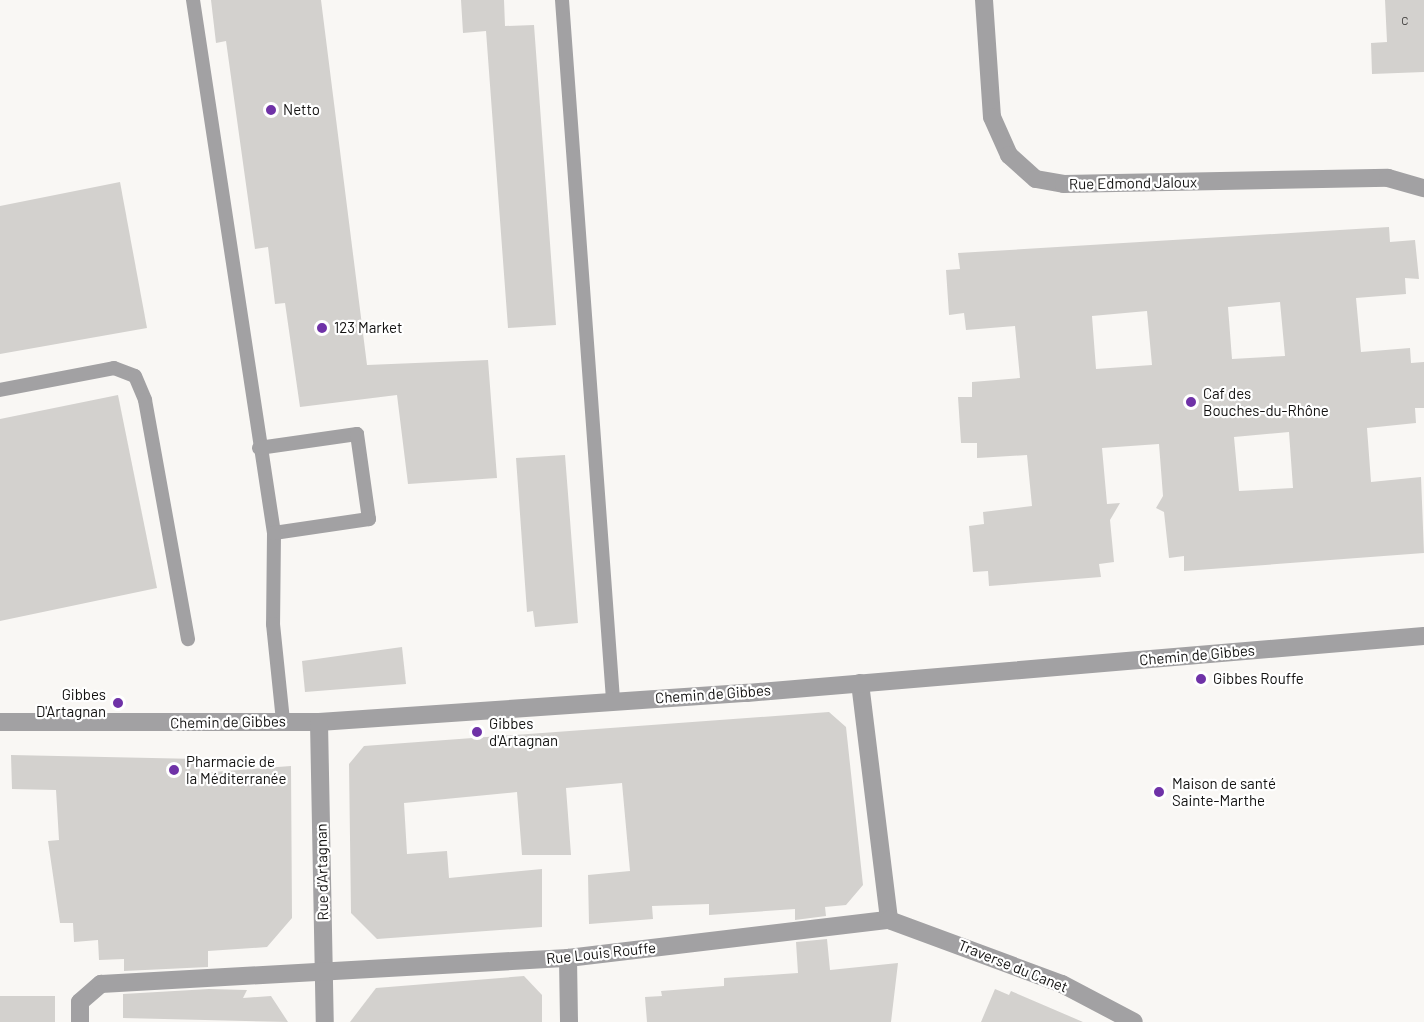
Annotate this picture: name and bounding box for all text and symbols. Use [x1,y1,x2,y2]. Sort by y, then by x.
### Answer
house number: C [1401,14,1409,28]
place label: Netto [283,101,320,119]
marker: Netto [264,103,278,117]
street label: Rue Edmond Jaloux [1069,173,1197,193]
place label: 123 Market [334,319,402,337]
marker: 123 Market [315,321,329,335]
place label: Caf des Bouches-du-Rhône [1203,384,1329,419]
marker: Caf des Bouches-du-Rhône [1184,395,1198,409]
street label: Chemin de Gibbes [1138,641,1256,669]
place label: Gibbes Rouffe [1213,670,1304,688]
marker: Gibbes Rouffe [1194,672,1208,686]
street label: Chemin de Gibbes [655,681,771,707]
place label: Gibbes D'Artagnan [36,685,106,720]
marker: Gibbes D'Artagnan [111,696,125,710]
street label: Chemin de Gibbes [170,712,286,732]
place label: Gibbes d'Artagnan [489,714,558,749]
marker: Gibbes d'Artagnan [470,725,484,739]
place label: Pharmacie de la Méditerranée [186,752,287,787]
marker: Pharmacie de la Méditerranée [167,763,181,777]
place label: Maison de santé Sainte-Marthe [1172,774,1276,809]
marker: Maison de santé Sainte-Marthe [1150,783,1168,801]
street label: Rue d'Artagnan [312,823,332,921]
street label: Traverse du Canet [956,936,1070,996]
street label: Rue Louis Rouffe [545,938,657,968]

